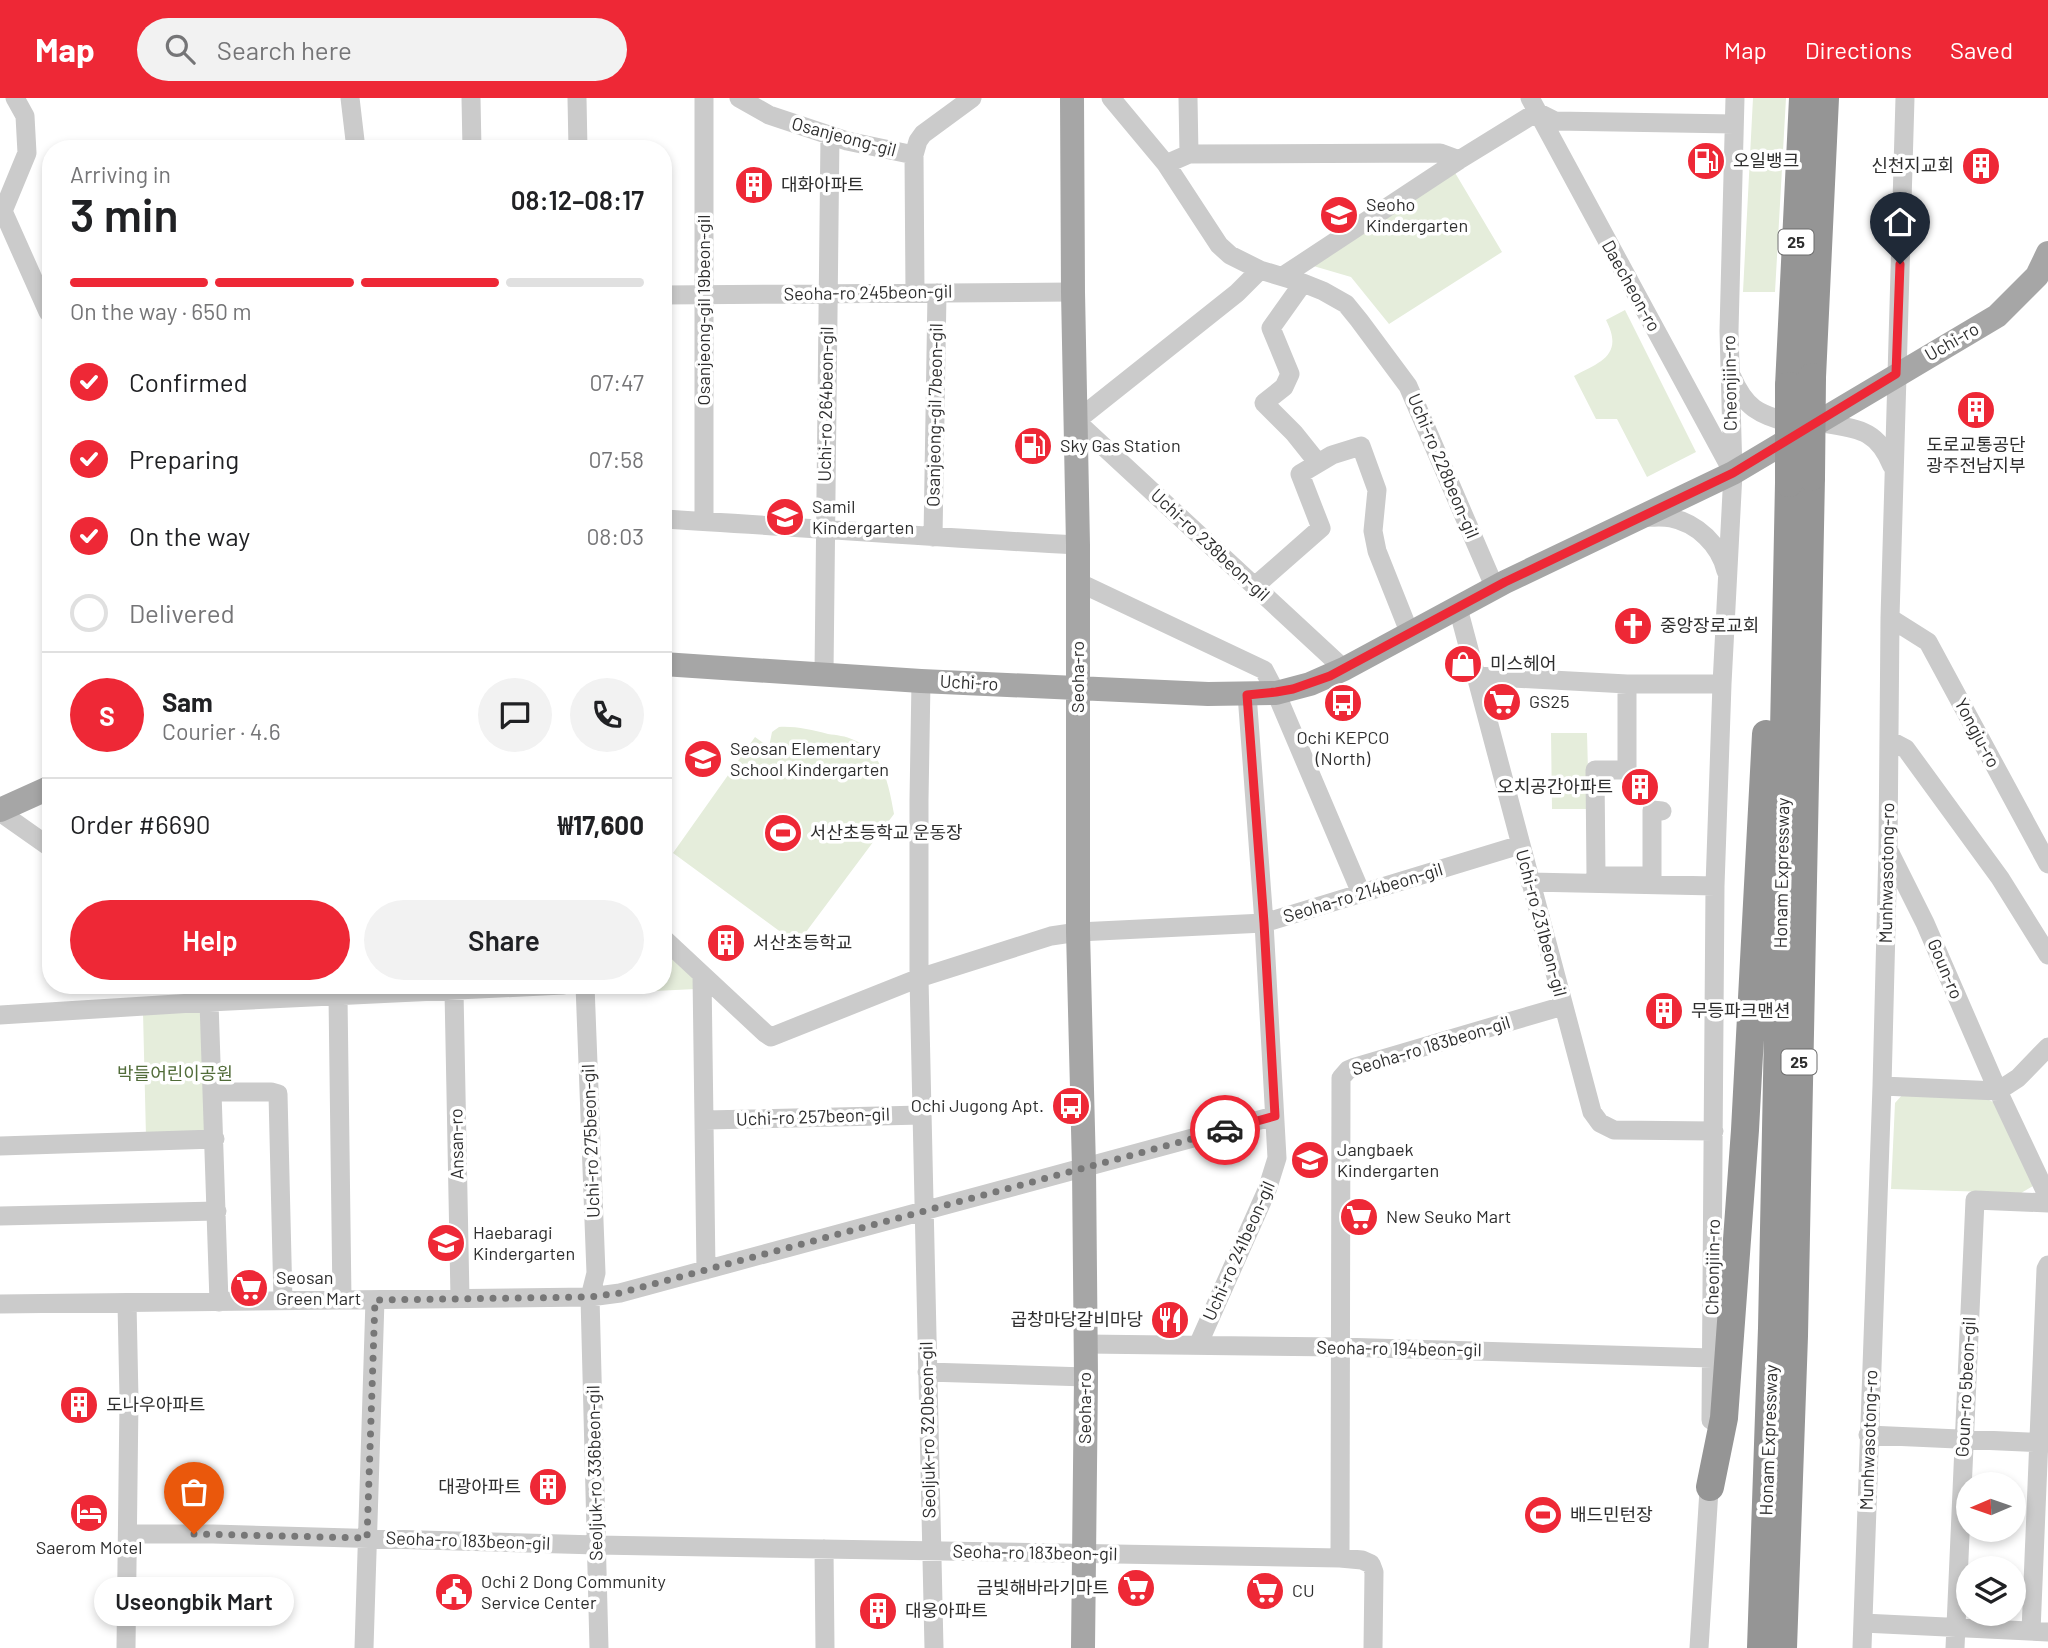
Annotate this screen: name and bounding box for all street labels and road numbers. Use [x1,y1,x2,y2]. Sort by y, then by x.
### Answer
street label: Osanjeong-gil [790,112,899,161]
street label: Osanjeong-gil 19beon-gil [692,215,714,405]
road number: 25 [1778,230,1814,254]
street label: Daecheon-ro [1598,236,1666,335]
street label: Seoha-ro 245beon-gil [783,280,953,304]
street label: Uchi-ro [1921,317,1982,365]
street label: Osanjeong-gil 7beon-gil [921,323,947,507]
street label: Uchi-ro 264beon-gil [813,326,837,482]
street label: Cheonjiin-ro [1717,335,1741,431]
street label: Uchi-ro 228beon-gil [1403,390,1484,541]
street label: Uchi-ro 238beon-gil [1147,484,1275,605]
street label: Seoha-ro [1066,641,1088,713]
street label: Uchi-ro [939,669,999,695]
street label: Yongju-ro [1950,694,2005,771]
street label: Honam Expressway [1769,797,1793,949]
street label: Munhwasotong-ro [1874,802,1898,944]
street label: Uchi-ro 231beon-gil [1512,847,1572,999]
street label: Seoha-ro 214beon-gil [1280,857,1445,927]
street label: Goun-ro [1923,935,1968,1002]
street label: Seoha-ro 183beon-gil [1349,1010,1513,1080]
road number: 25 [1782,1050,1816,1074]
street label: Uchi-ro 275beon-gil [576,1064,604,1218]
street label: Uchi-ro 257beon-gil [736,1102,890,1130]
street label: Ansan-ro [444,1108,468,1180]
street label: Uchi-ro 241beon-gil [1197,1177,1279,1324]
street label: Cheonjiin-ro [1700,1219,1724,1315]
street label: Goun-ro 5beon-gil [1950,1316,1980,1458]
street label: Seoha-ro 194beon-gil [1316,1336,1482,1360]
street label: Seoljuk-ro 320beon-gil [914,1341,940,1519]
street label: Honam Expressway [1754,1364,1782,1516]
street label: Munhwasotong-ro [1855,1369,1881,1511]
street label: Seoha-ro [1073,1372,1095,1444]
street label: Seoljuk-ro 336beon-gil [581,1385,607,1561]
street label: Seoha-ro 183beon-gil [385,1526,551,1554]
street label: Seoha-ro 183beon-gil [952,1540,1118,1564]

